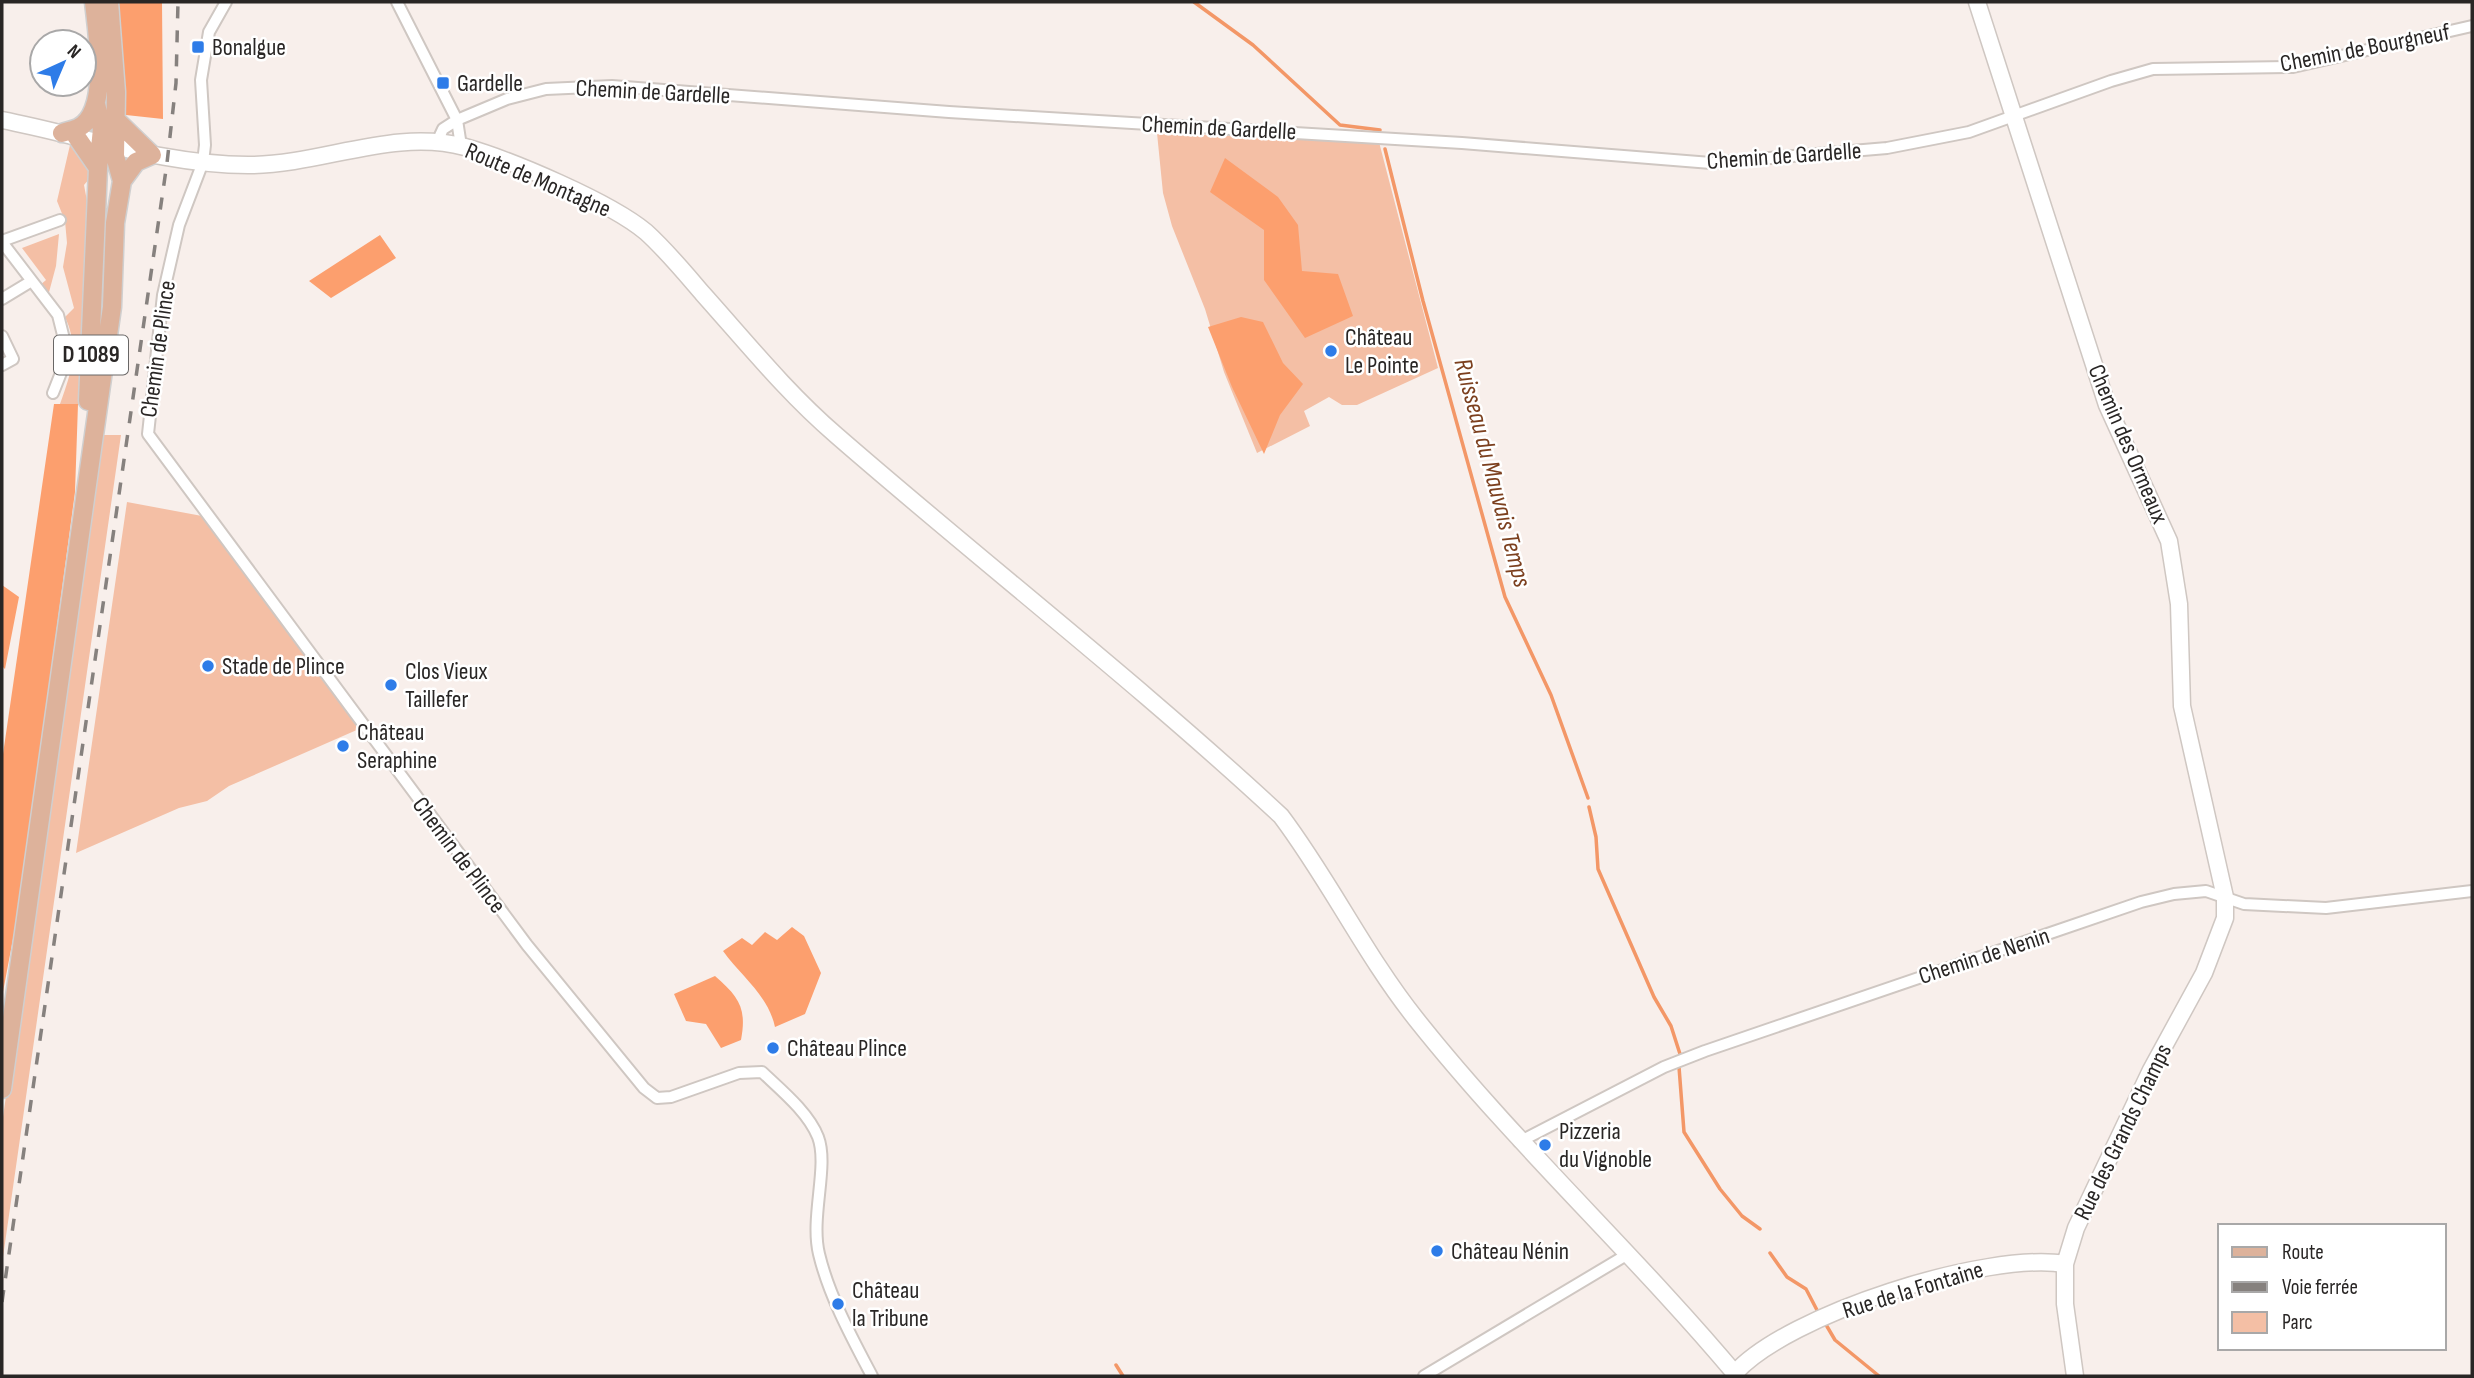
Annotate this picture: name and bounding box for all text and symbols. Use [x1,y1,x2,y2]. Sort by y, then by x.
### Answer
street label: Chemin de Bourgneuf [2278,17,2453,79]
north arrow [28,28,98,98]
place label: Bonalgue [212,33,286,62]
marker: Bonalgue [190,39,206,55]
text: N [62,40,85,64]
place label: Gardelle [457,69,523,98]
street label: Chemin de Gardelle [575,73,731,111]
marker: Gardelle [435,75,451,91]
street label: Chemin de Gardelle [1141,109,1297,147]
street label: Route de Montagne [461,136,615,224]
street label: Chemin de Gardelle [1706,136,1862,176]
street label: Chemin de Plince [134,279,182,419]
place label: Château Le Pointe [1345,323,1419,380]
road number: D 1089 [54,336,128,374]
marker: Château Le Pointe [1323,343,1339,359]
water label: Ruisseau du Mauvais Temps [1447,355,1537,591]
street label: Chemin des Ormeaux [2082,360,2174,528]
place label: Stade de Plince [222,652,345,681]
place label: Clos Vieux Taillefer [405,657,487,714]
marker: Stade de Plince [200,658,216,674]
marker: Clos Vieux Taillefer [383,677,399,693]
place label: Château Seraphine [357,718,437,775]
marker: Château Seraphine [335,738,351,754]
street label: Chemin de Plince [406,791,512,919]
street label: Chemin de Nenin [1915,921,2053,991]
place label: Château Plince [787,1034,907,1063]
street label: Rue des Grands Champs [2068,1039,2178,1225]
marker: Château Plince [765,1040,781,1056]
place label: Pizzeria du Vignoble [1559,1117,1652,1174]
marker: Pizzeria du Vignoble [1537,1137,1553,1153]
legend [2218,1224,2446,1350]
place label: Château Nénin [1451,1237,1569,1266]
text: Route [2282,1240,2324,1265]
marker: Château Nénin [1429,1243,1445,1259]
street label: Rue de la Fontaine [1839,1255,1987,1325]
text: Voie ferrée [2282,1275,2358,1300]
place label: Château la Tribune [852,1276,929,1333]
marker: Château la Tribune [830,1296,846,1312]
text: Parc [2282,1310,2313,1335]

